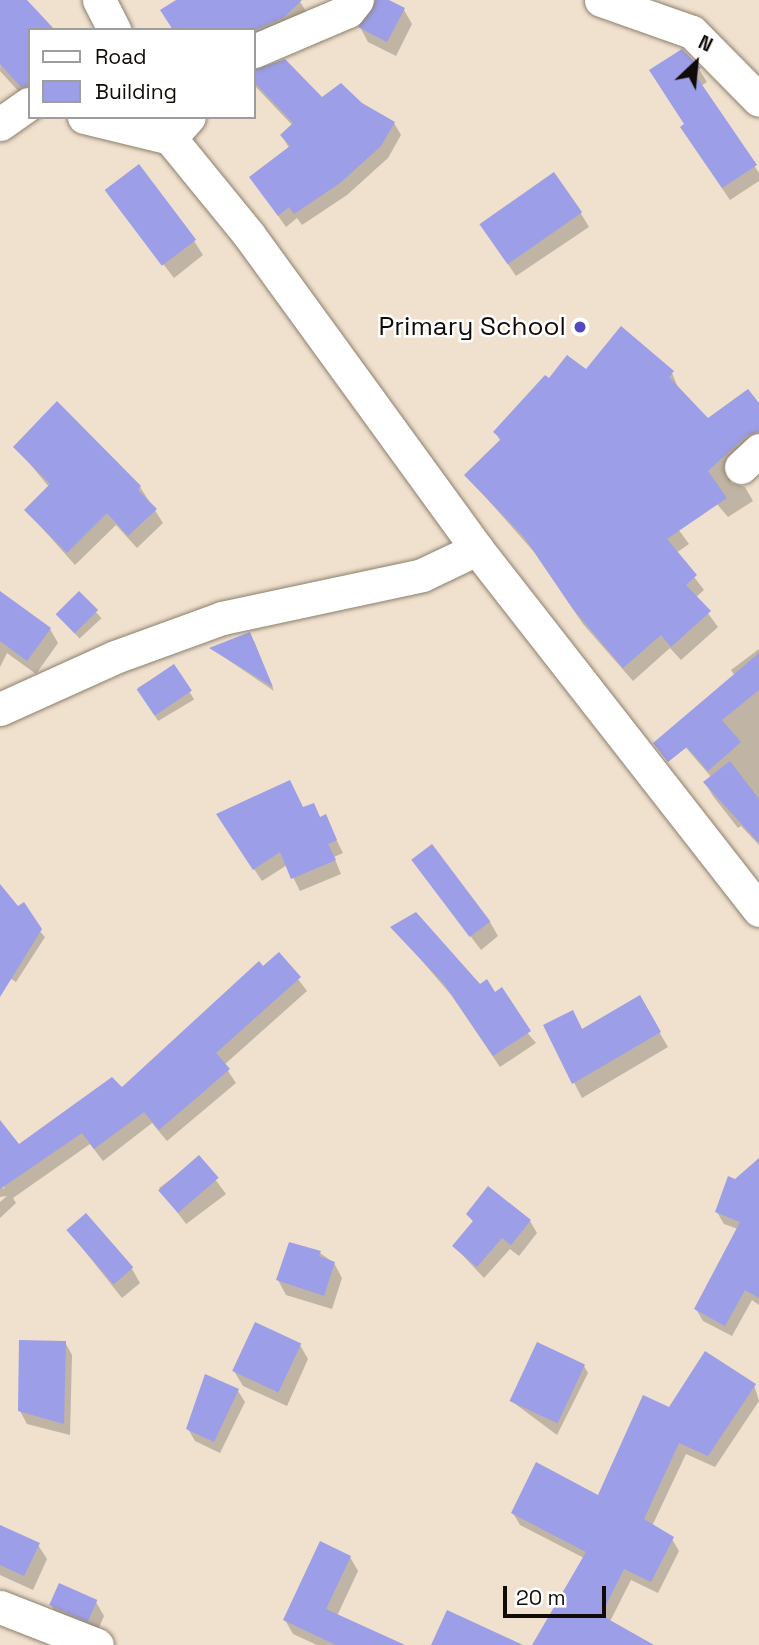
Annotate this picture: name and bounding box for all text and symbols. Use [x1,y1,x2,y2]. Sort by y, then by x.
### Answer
legend [28,28,256,119]
north arrow [661,28,731,98]
text: N [694,30,717,58]
text: Road [95,43,147,70]
text: Building [95,78,177,105]
place label: Primary School [379,311,566,343]
marker: Primary School [572,319,588,335]
scale bar [507,1572,610,1616]
text: 20 m [516,1584,566,1611]

